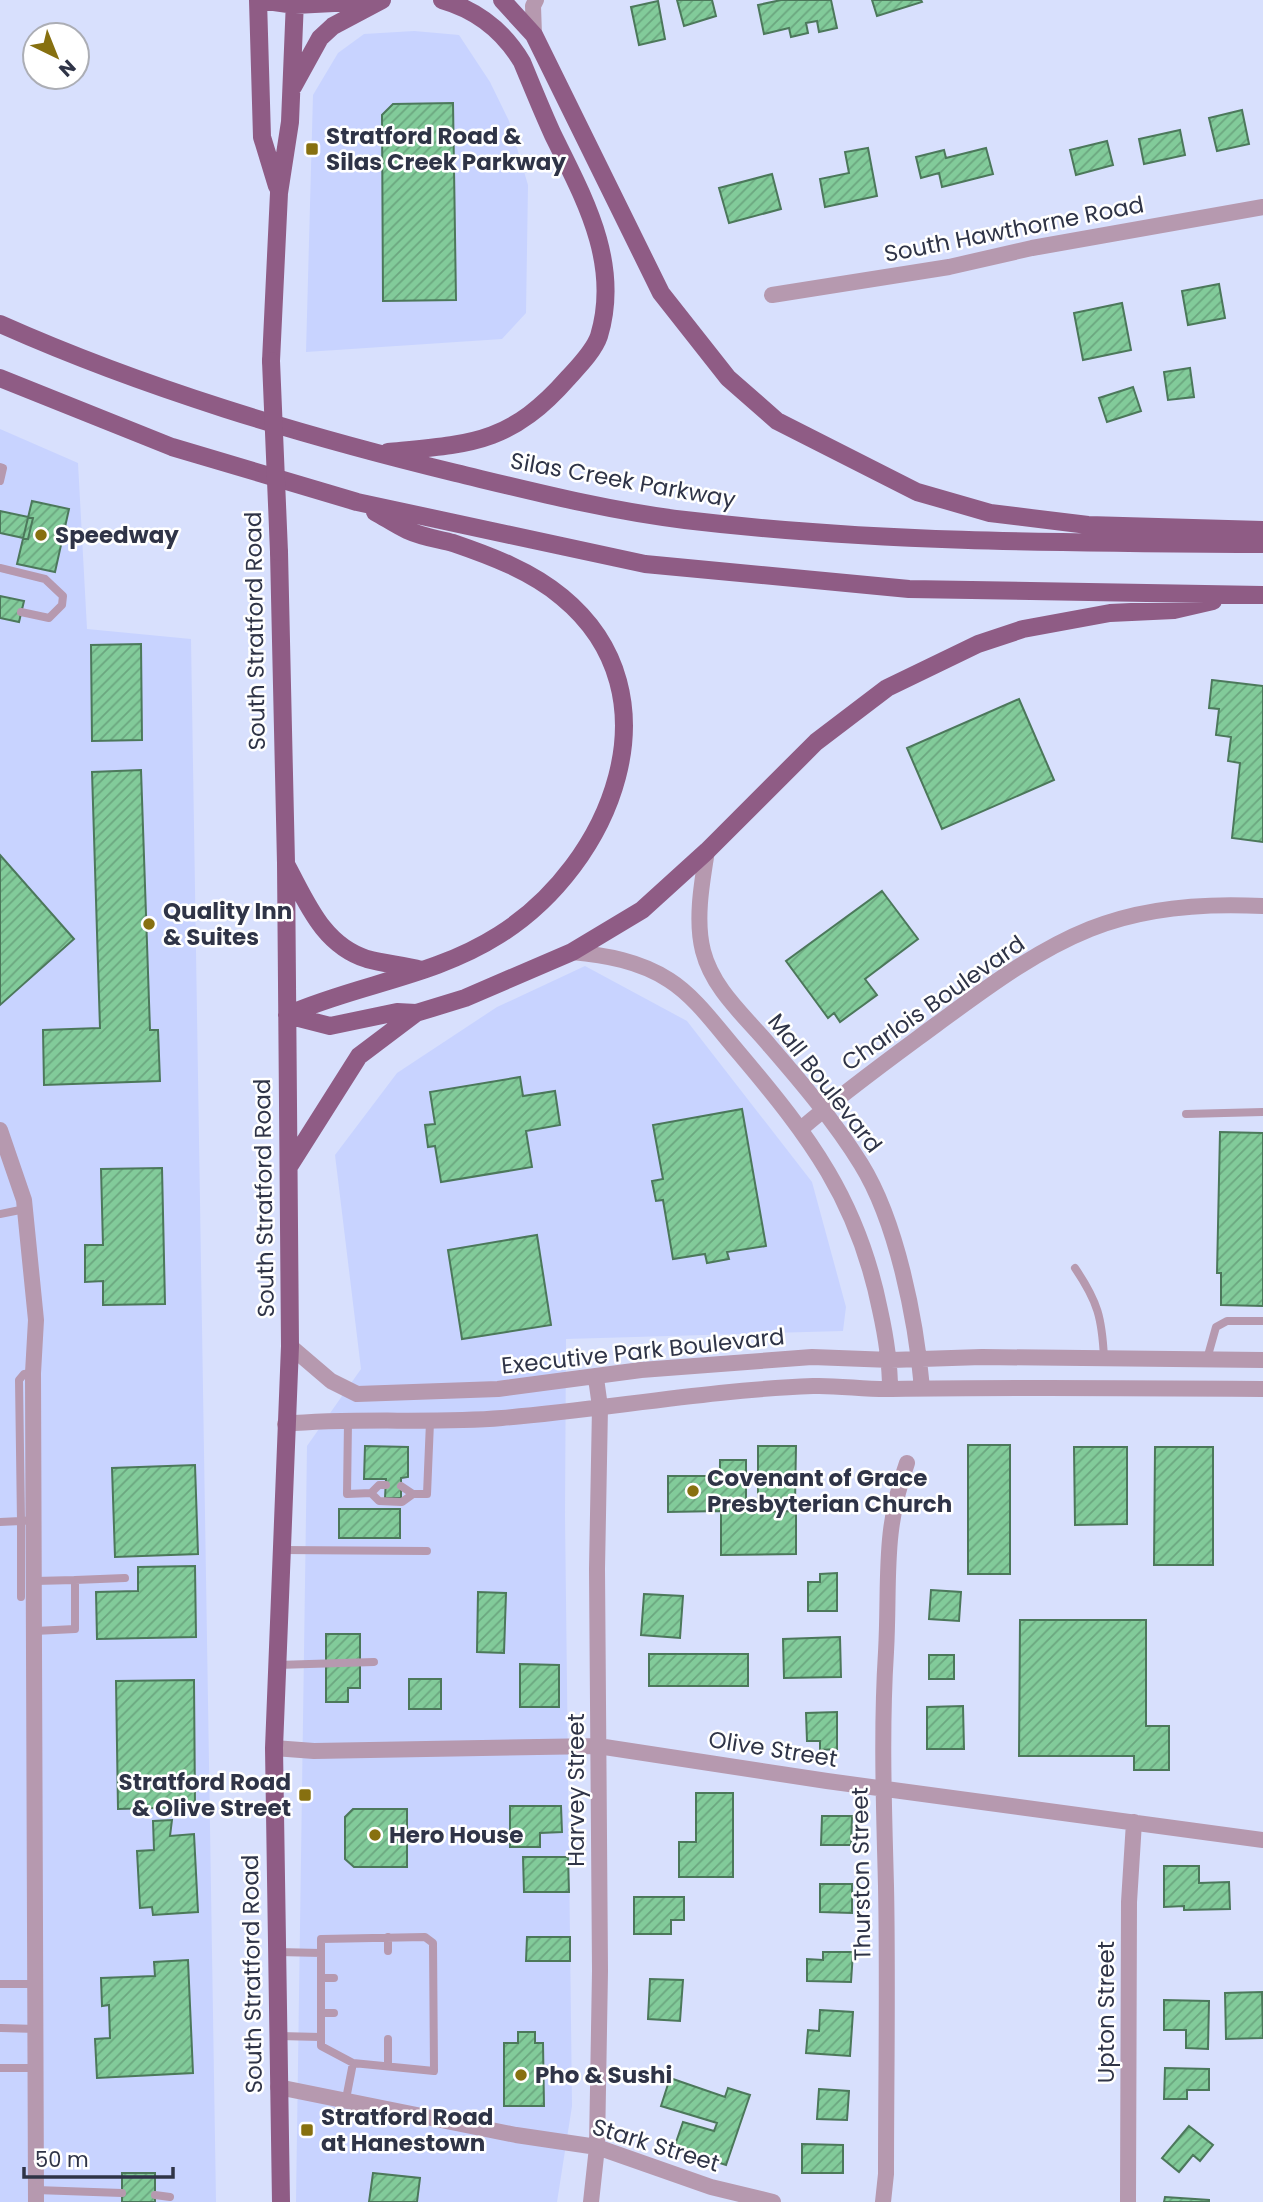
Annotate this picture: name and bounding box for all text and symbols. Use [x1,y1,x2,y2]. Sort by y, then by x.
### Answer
north arrow [21,21,91,91]
text: N [53,53,82,83]
place label: Stratford Road & Silas Creek Parkway [326,120,566,178]
marker: Stratford Road & Silas Creek Parkway [304,141,320,157]
street label: South Hawthorne Road [881,188,1147,270]
street label: Silas Creek Parkway [508,444,738,516]
street label: South Stratford Road [237,511,273,751]
place label: Speedway [55,519,179,551]
marker: Speedway [33,527,49,543]
place label: Quality Inn & Suites [163,895,292,953]
marker: Quality Inn & Suites [141,916,157,932]
street label: Charlois Boulevard [835,928,1031,1078]
street label: Mall Boulevard [760,1007,890,1159]
street label: South Stratford Road [246,1078,282,1318]
street label: Executive Park Boulevard [500,1320,786,1382]
place label: Covenant of Grace Presbyterian Church [707,1462,952,1520]
marker: Covenant of Grace Presbyterian Church [685,1483,701,1499]
street label: Harvey Street [560,1713,592,1867]
street label: Olive Street [706,1723,840,1775]
place label: Stratford Road & Olive Street [119,1766,291,1824]
marker: Stratford Road & Olive Street [297,1787,313,1803]
street label: Thurston Street [843,1787,879,1961]
place label: Hero House [389,1819,523,1851]
marker: Hero House [367,1827,383,1843]
street label: South Stratford Road [234,1854,270,2094]
street label: Upton Street [1090,1941,1122,2083]
place label: Pho & Sushi [535,2059,672,2091]
marker: Pho & Sushi [513,2067,529,2083]
place label: Stratford Road at Hanestown [321,2101,493,2159]
street label: Stark Street [589,2110,723,2180]
marker: Stratford Road at Hanestown [299,2122,315,2138]
scale bar [24,2136,173,2180]
text: 50 m [35,2145,89,2174]

